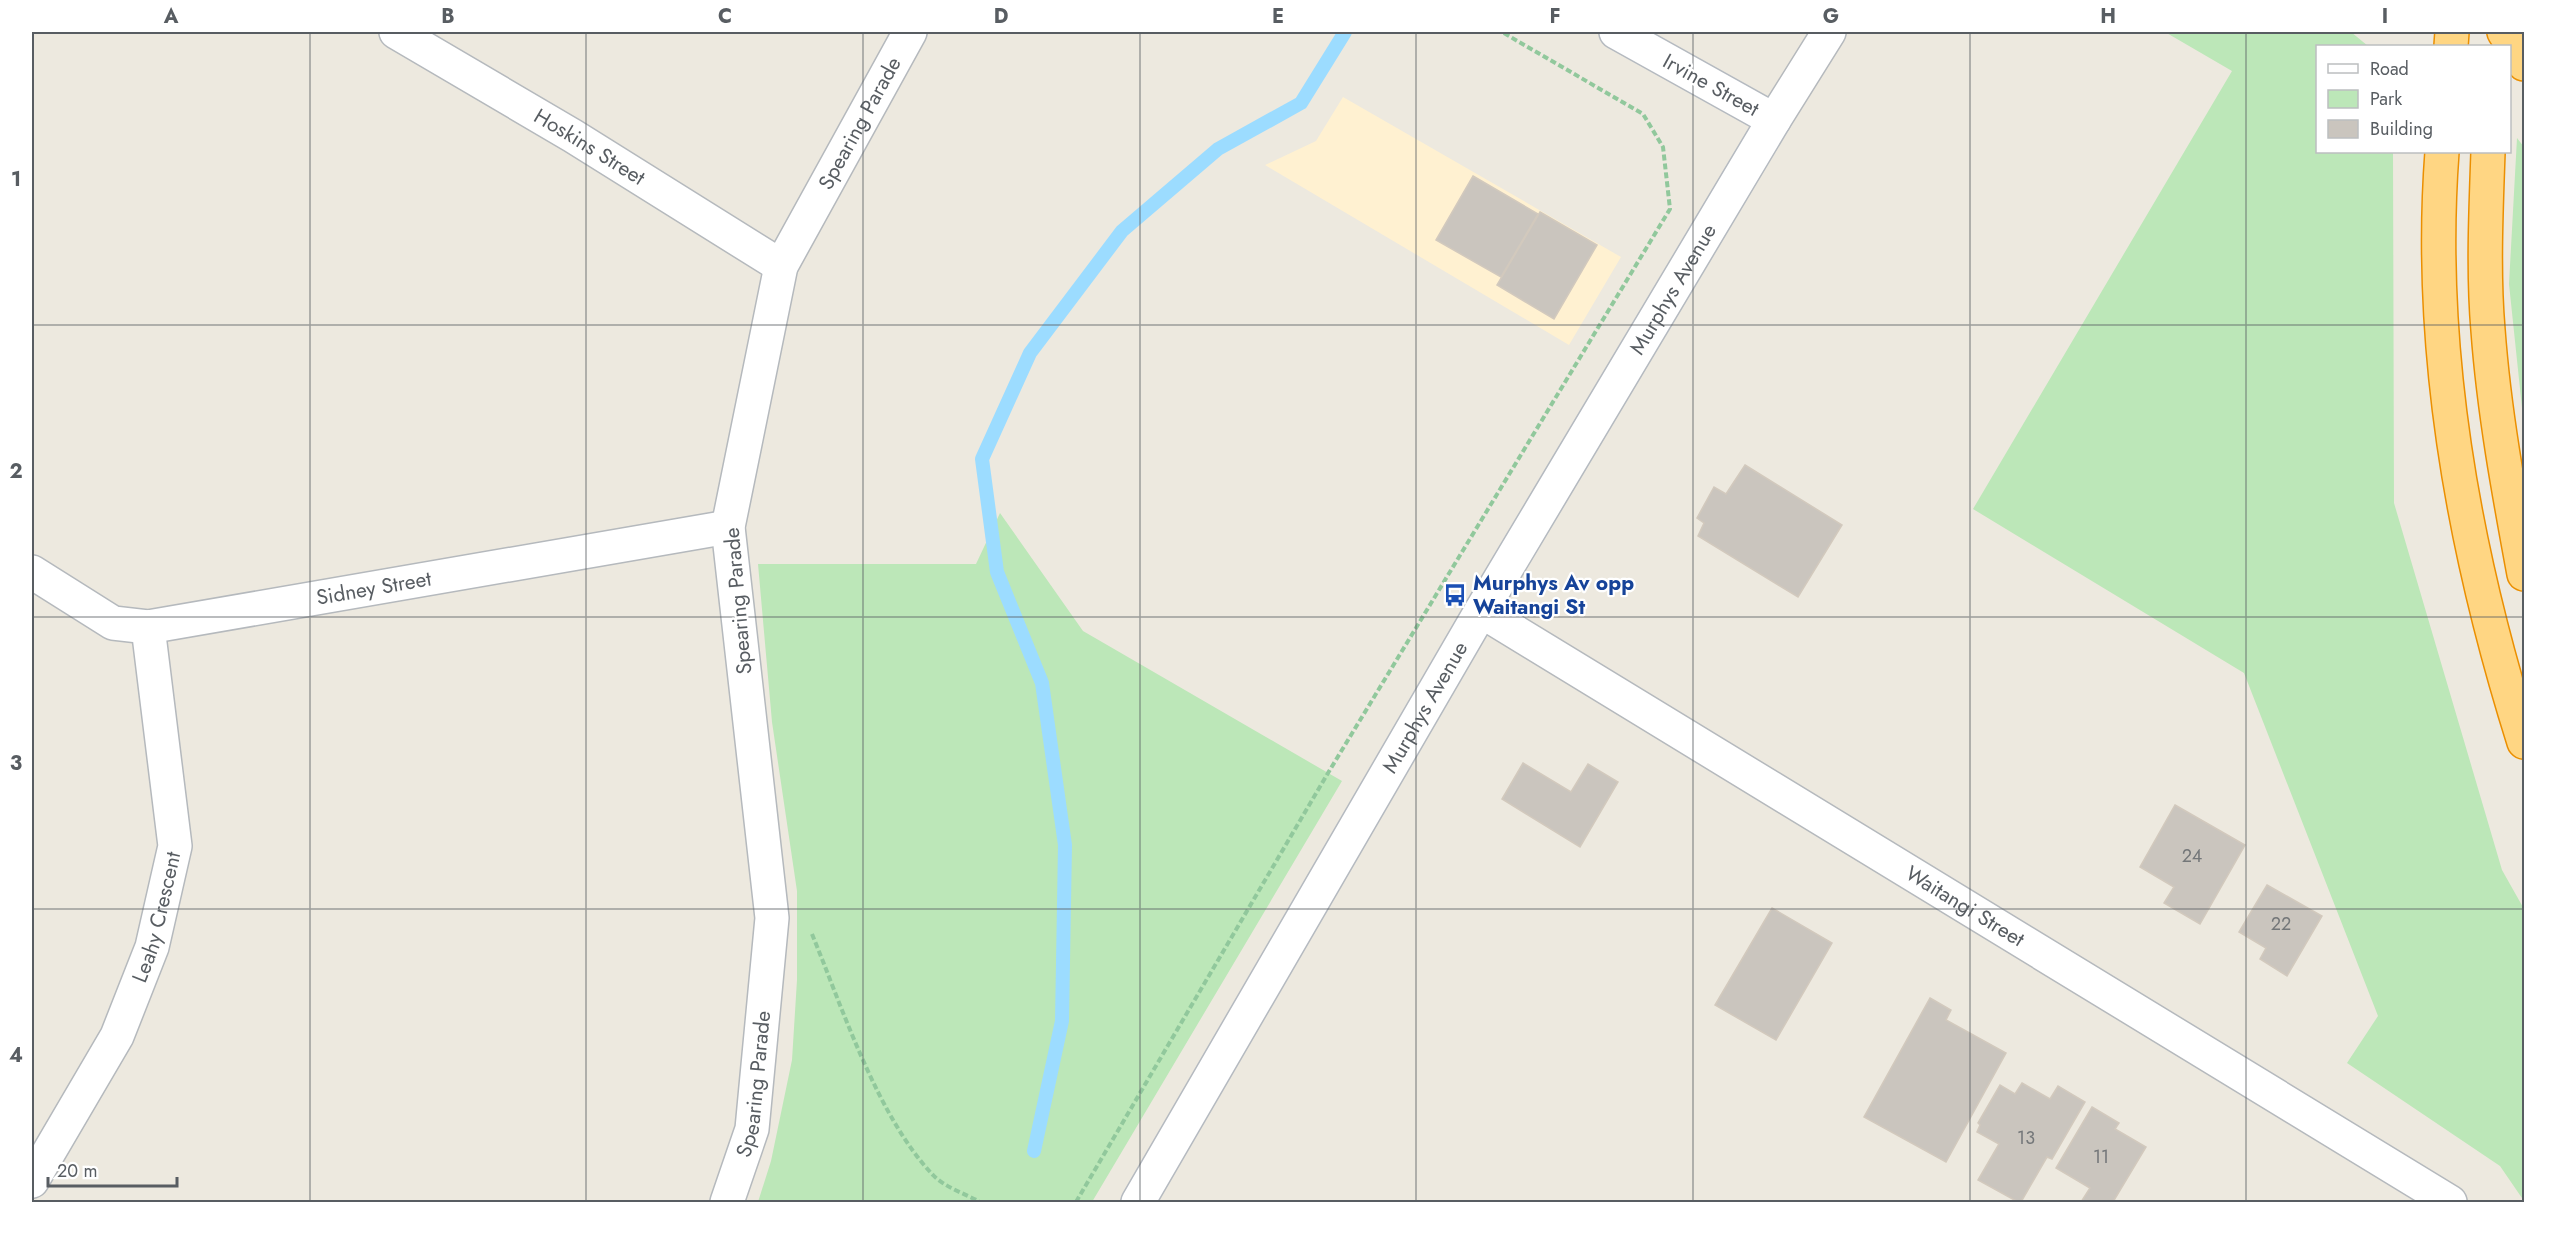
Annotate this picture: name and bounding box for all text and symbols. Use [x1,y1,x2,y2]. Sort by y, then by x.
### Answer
text: A [163,2,179,31]
text: B [441,2,455,31]
text: C [718,2,732,31]
text: D [994,2,1008,31]
text: E [1272,2,1284,31]
text: F [1549,2,1561,31]
text: G [1823,2,1839,31]
text: H [2100,2,2116,31]
text: I [2382,2,2388,31]
legend [2316,45,2511,153]
street label: Irvine Street [1657,46,1765,124]
street label: Spearing Parade [811,51,909,195]
text: Road [2370,56,2409,82]
text: Park [2370,86,2402,112]
street label: Hoskins Street [528,101,651,192]
text: Building [2370,116,2433,142]
text: 1 [11,165,21,194]
street label: Murphys Avenue [1622,218,1724,360]
text: 2 [9,457,23,486]
street label: Spearing Parade [717,526,759,676]
street label: Sidney Street [314,563,434,613]
place label: Murphys Av opp Waitangi St [1473,568,1634,622]
bus stop icon: Murphys Av opp Waitangi St [1442,582,1468,608]
street label: Murphys Avenue [1375,636,1475,779]
text: 3 [10,749,22,778]
house number: 24 [2182,843,2202,869]
street label: Leahy Crescent [125,849,188,987]
street label: Waitangi Street [1900,858,2030,954]
house number: 22 [2271,911,2291,937]
street label: Spearing Parade [728,1009,778,1161]
text: 4 [9,1041,23,1070]
house number: 13 [2017,1125,2035,1151]
house number: 11 [2093,1144,2109,1170]
scale bar [48,1150,177,1188]
text: 20 m [57,1158,97,1184]

